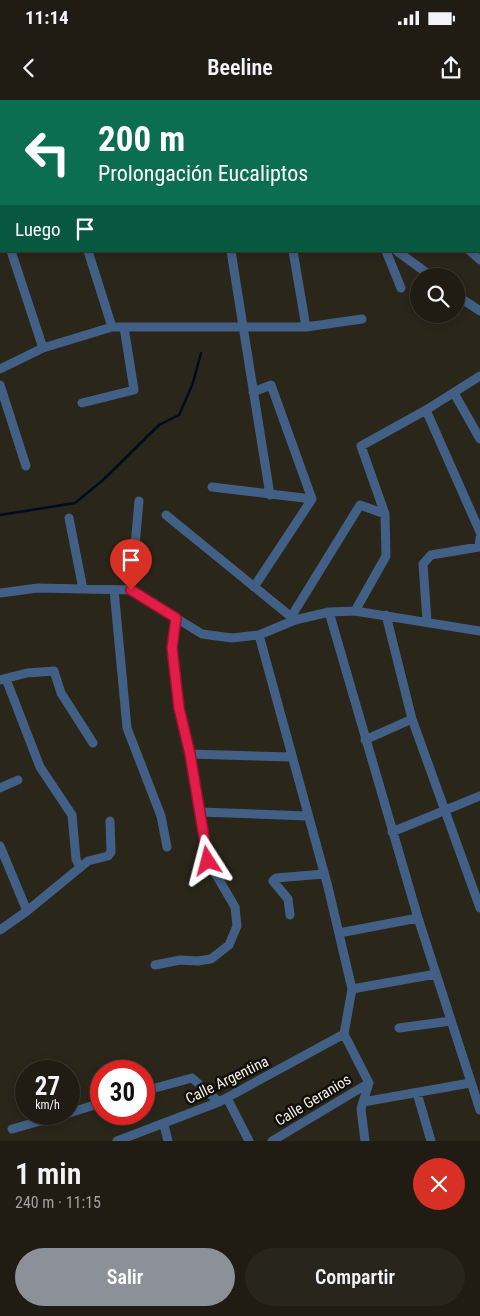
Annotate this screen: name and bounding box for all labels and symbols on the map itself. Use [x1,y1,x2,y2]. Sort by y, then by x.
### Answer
pin [110,539,152,590]
position arrow [181,834,233,886]
street label: Calle Argentina [183,1052,271,1108]
speed limit sign: 30 [90,1060,155,1125]
street label: Calle Geranios [272,1070,354,1130]

